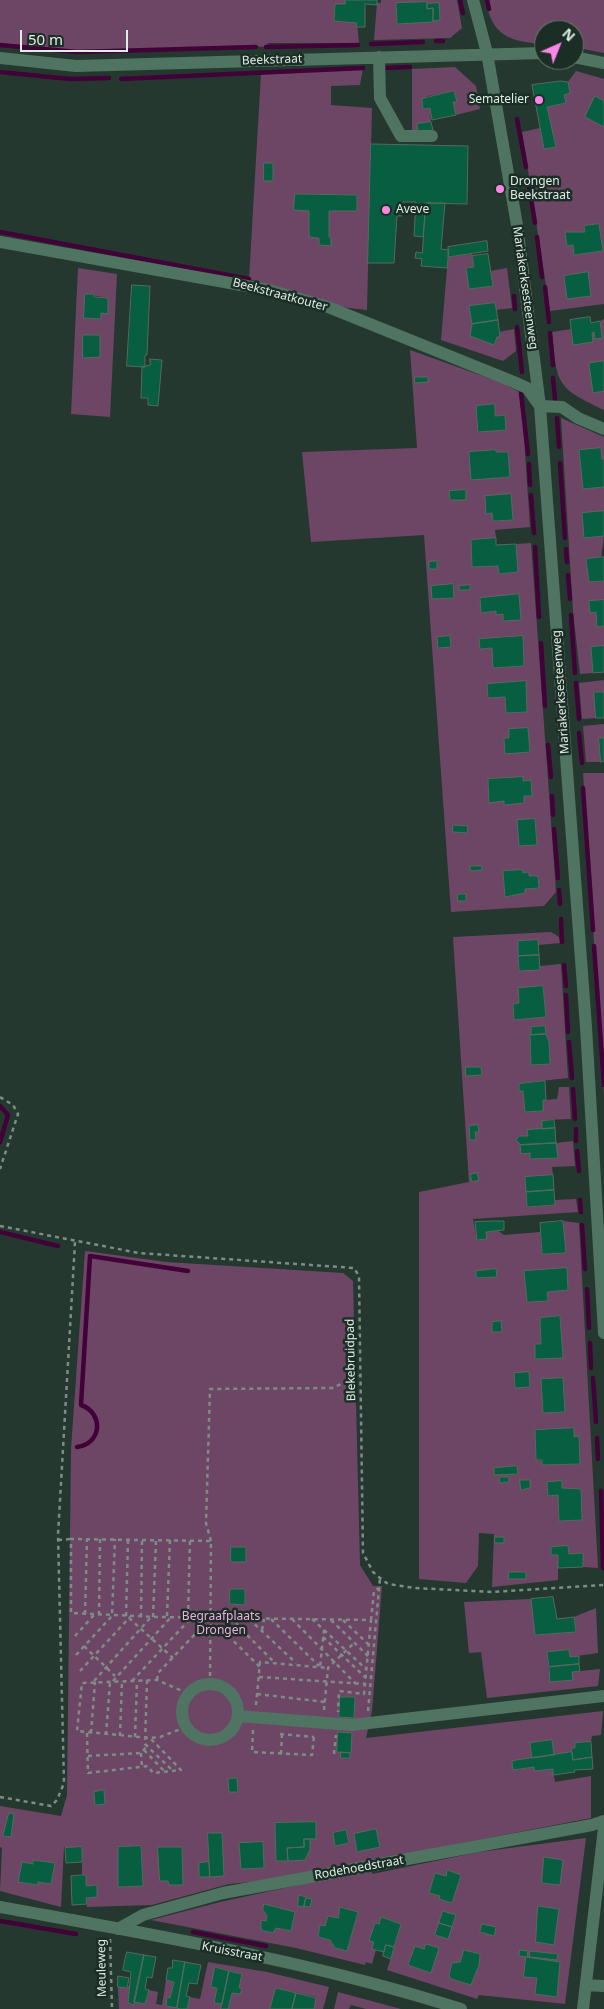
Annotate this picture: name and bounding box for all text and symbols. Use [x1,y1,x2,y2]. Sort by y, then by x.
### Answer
scale bar [22,20,130,52]
north arrow [534,20,584,70]
text: N [558,24,580,45]
text: 50 m [28,29,63,49]
street label: Beekstraat [242,52,302,68]
place label: Sematelier [469,93,529,107]
marker: Sematelier [533,94,545,106]
place label: Drongen Beekstraat [510,175,570,203]
marker: Drongen Beekstraat [494,183,506,195]
place label: Aveve [396,203,429,217]
marker: Aveve [380,204,392,216]
street label: Mariakerksesteenweg [509,226,541,350]
street label: Beekstraatkouter [231,275,329,315]
street label: Mariakerksesteenweg [549,630,573,754]
street label: Blekebruidpad [343,1319,359,1401]
park label: Begraafplaats Drongen [182,1610,260,1638]
street label: Rodehoedstraat [313,1853,405,1883]
street label: Meuleweg [94,1939,110,1997]
street label: Kruisstraat [201,1939,263,1965]

